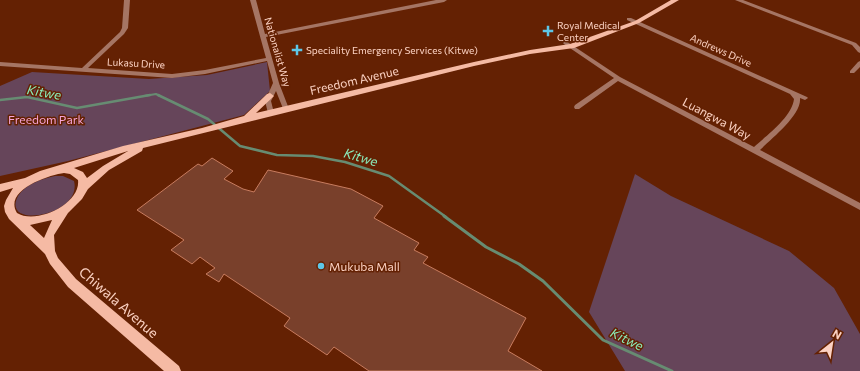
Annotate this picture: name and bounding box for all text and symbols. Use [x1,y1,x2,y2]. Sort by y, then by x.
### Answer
street label: Nationalist Way [262,16,294,88]
place label: Royal Medical Center [557,19,620,43]
marker: Royal Medical Center [542,25,554,37]
street label: Andrews Drive [688,31,754,69]
marker: Speciality Emergency Services (Kitwe) [291,44,303,56]
place label: Speciality Emergency Services (Kitwe) [306,44,478,56]
street label: Lukasu Drive [107,55,165,71]
street label: Freedom Avenue [308,63,400,97]
water label: Kitwe [26,81,63,103]
street label: Luangwa Way [680,94,754,142]
park label: Freedom Park [8,112,84,126]
water label: Kitwe [342,145,380,169]
place label: Mukuba Mall [329,259,400,273]
marker: Mukuba Mall [316,261,326,271]
street label: Chiwala Avenue [76,263,162,341]
north arrow [812,323,852,363]
water label: Kitwe [608,324,646,354]
text: N [830,326,844,342]

